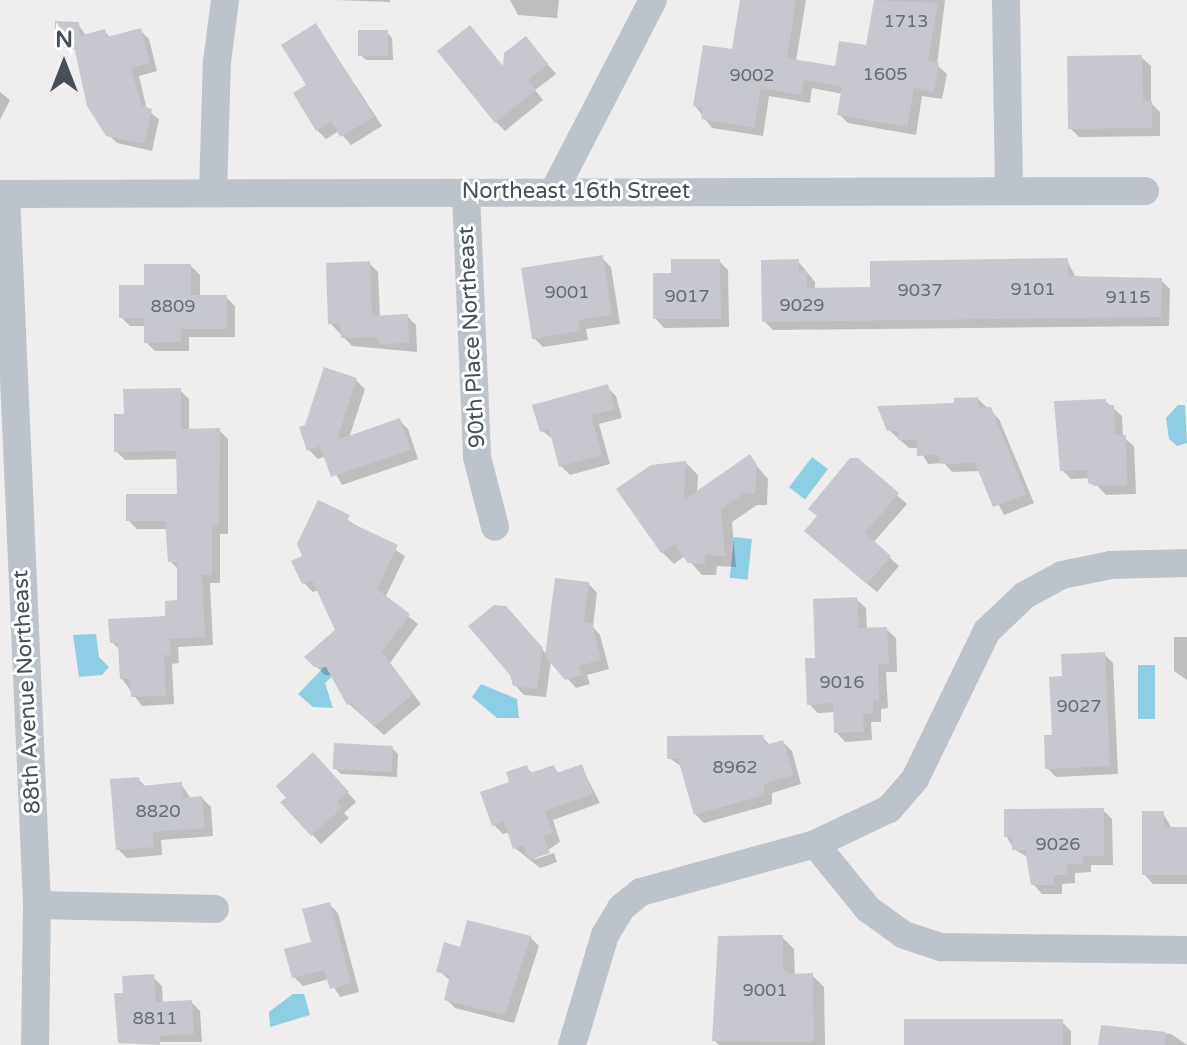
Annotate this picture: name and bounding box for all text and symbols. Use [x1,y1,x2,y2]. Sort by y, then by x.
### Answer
house number: 1713 [883,10,929,32]
north arrow [24,24,104,104]
text: N [55,27,73,53]
house number: 1605 [862,63,908,85]
house number: 9002 [729,64,775,86]
street label: Northeast 16th Street [462,179,690,205]
street label: 90th Place Northeast [453,225,491,449]
house number: 9101 [1010,278,1056,300]
house number: 9037 [897,279,943,301]
house number: 9001 [544,281,590,303]
house number: 9017 [664,285,710,307]
house number: 9115 [1105,286,1151,308]
house number: 9029 [779,294,825,316]
house number: 8809 [150,295,196,317]
street label: 88th Avenue Northeast [7,569,47,815]
house number: 9016 [819,671,865,693]
house number: 9027 [1056,695,1102,717]
house number: 8962 [712,756,758,778]
house number: 8820 [135,800,181,822]
house number: 9026 [1035,833,1081,855]
house number: 9001 [742,979,788,1001]
house number: 8811 [132,1007,178,1029]

